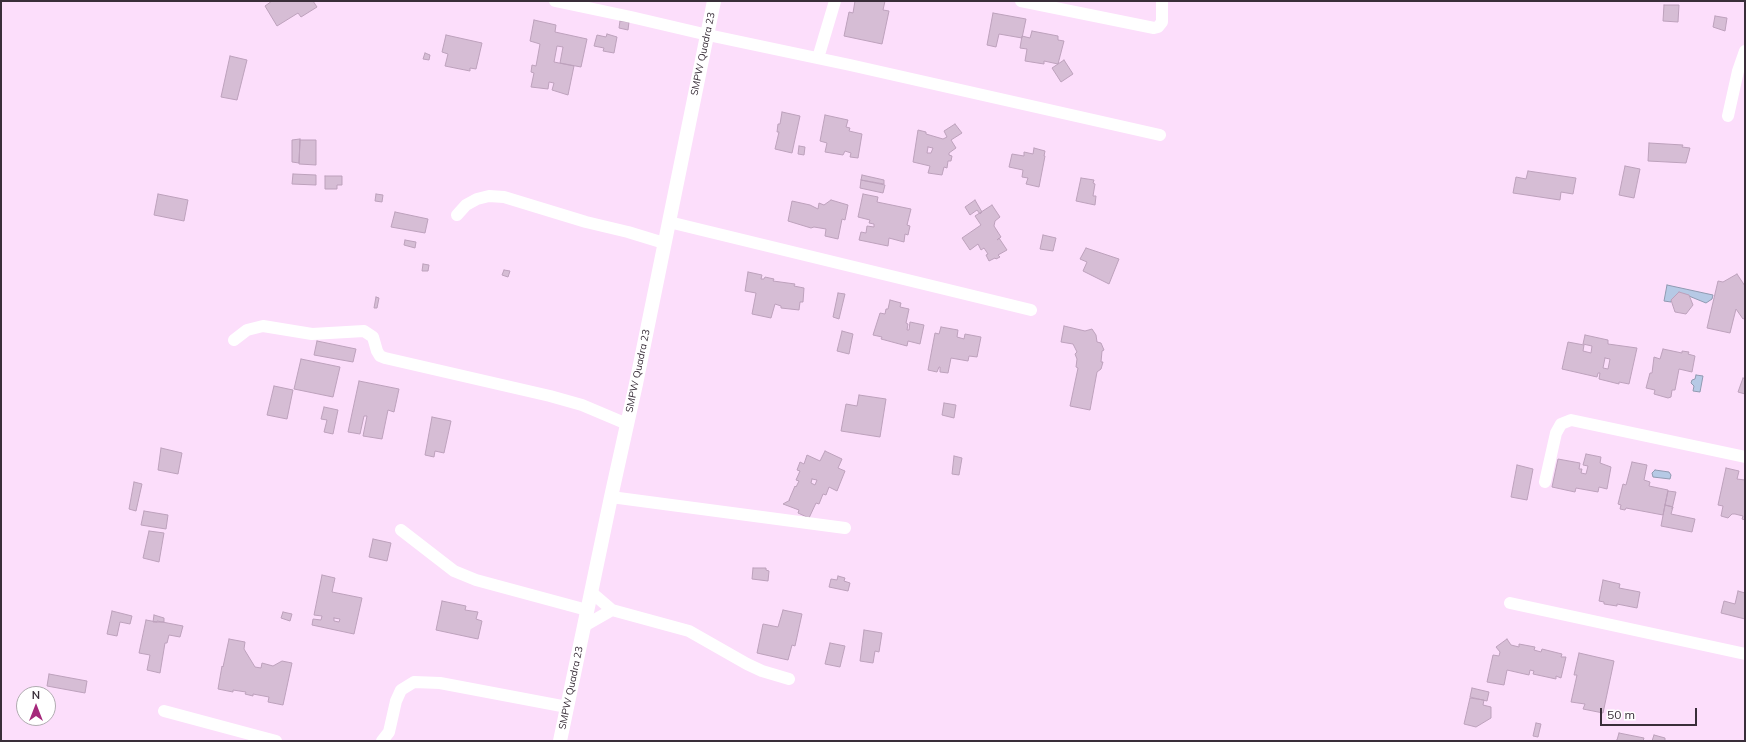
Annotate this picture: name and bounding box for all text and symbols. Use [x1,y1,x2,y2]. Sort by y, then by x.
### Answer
street label: SMPW Quadra 23 [688,11,718,97]
street label: SMPW Quadra 23 [623,328,653,414]
street label: SMPW Quadra 23 [556,645,586,731]
north arrow [16,686,56,726]
text: N [32,688,40,702]
scale bar [1602,700,1699,726]
text: 50 m [1607,707,1635,722]

